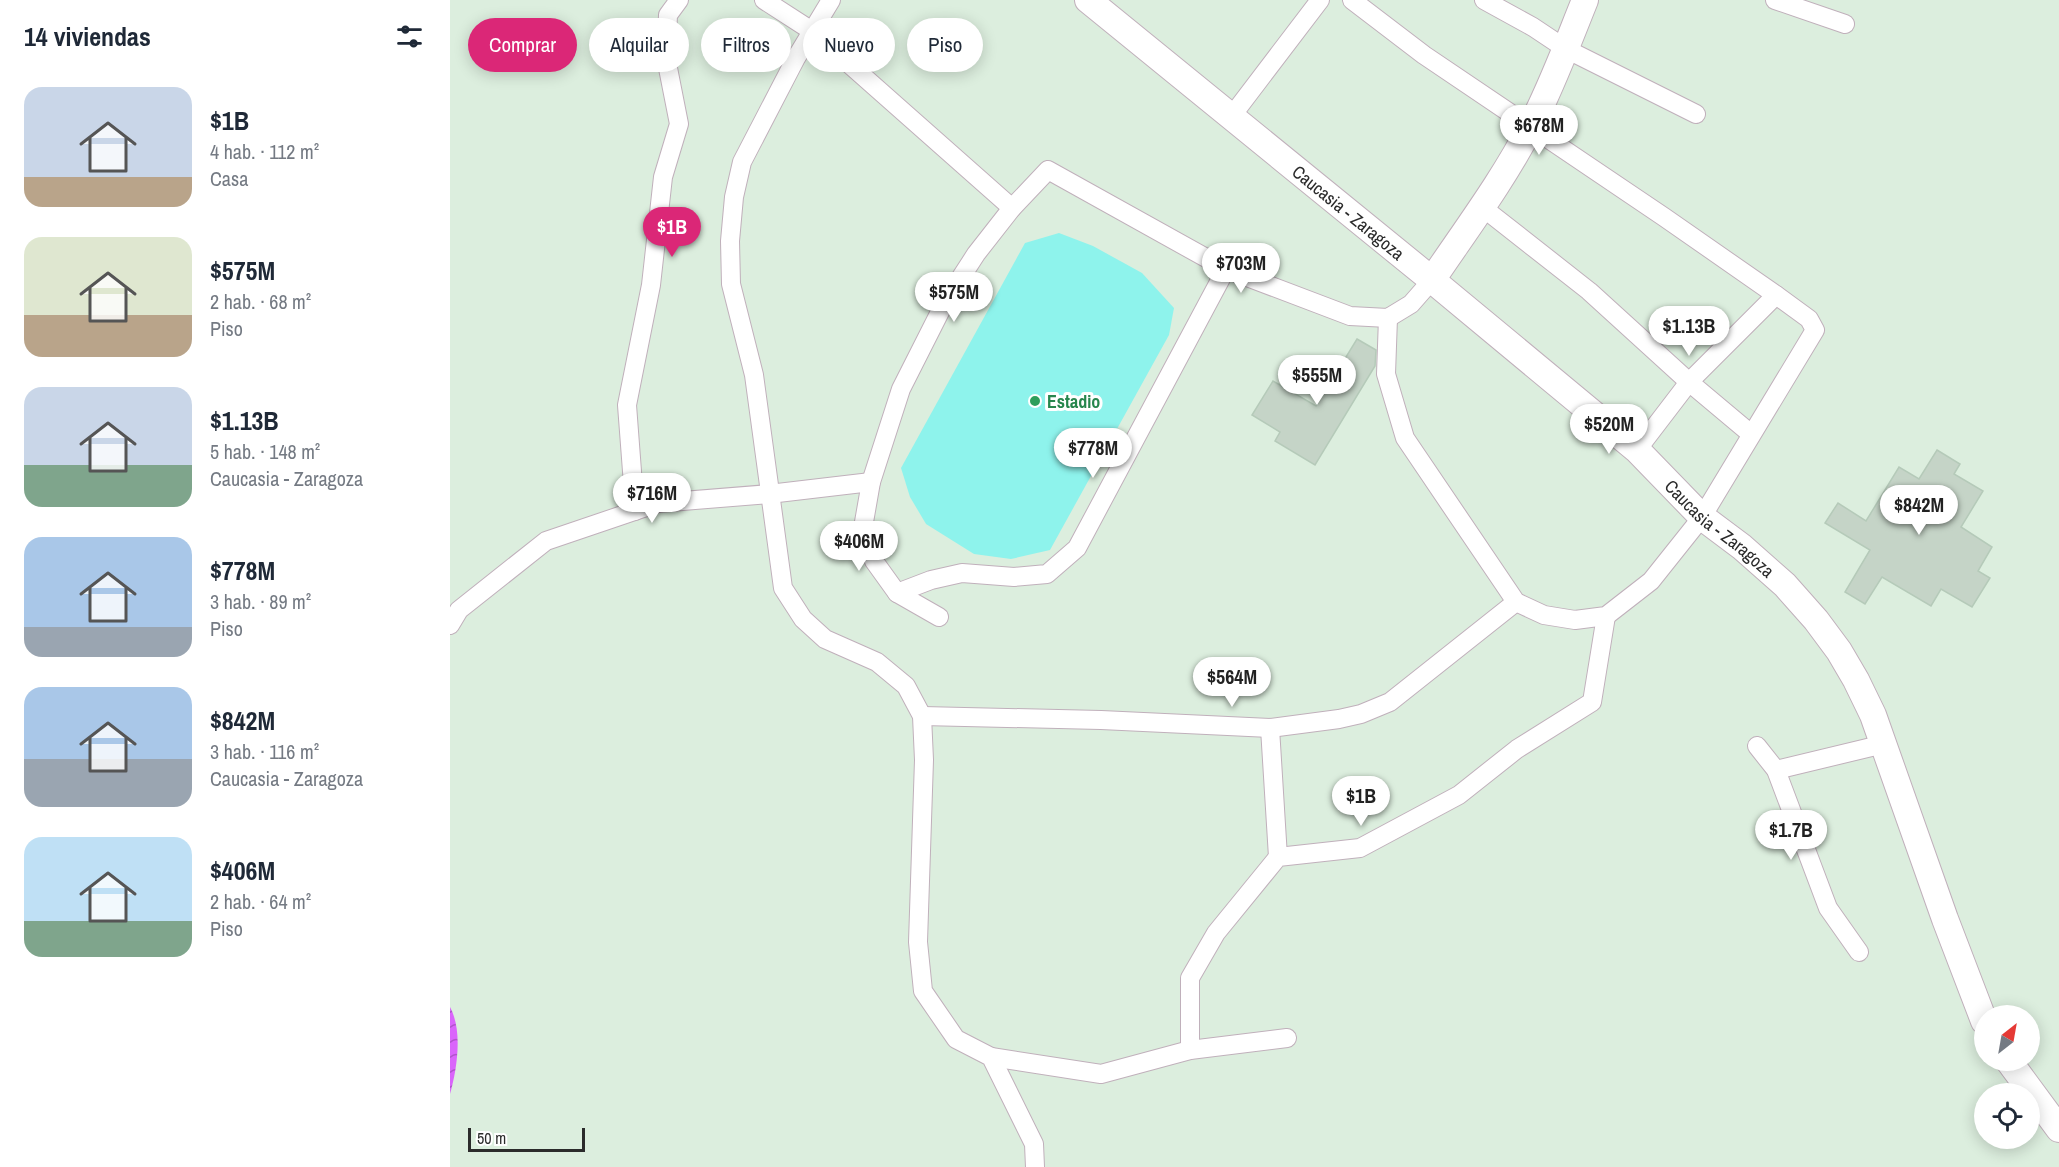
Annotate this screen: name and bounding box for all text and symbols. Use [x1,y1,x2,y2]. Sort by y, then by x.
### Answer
chip: Comprar [468,18,577,72]
chip: Alquilar [589,18,689,72]
chip: Filtros [701,18,791,72]
chip: Nuevo [803,18,895,72]
chip: Piso [907,18,983,72]
text: 14 viviendas [24,19,151,54]
icon: filters [393,20,426,53]
text: $1B [210,103,249,138]
pin: $678M [1497,105,1581,156]
icon: home [72,111,144,183]
text: $678M [1514,111,1564,138]
text: 4 hab. · 112 m² [210,138,319,165]
street label: Caucasia - Zaragoza [1287,159,1410,265]
text: Casa [210,165,248,192]
pin: $1B [643,207,701,258]
text: $1B [657,213,687,240]
pin: $703M [1199,243,1283,294]
text: $703M [1216,249,1266,276]
text: $575M [210,253,275,288]
icon: home [72,261,144,333]
pin: $575M [912,272,996,323]
text: $575M [929,278,979,305]
text: 2 hab. · 68 m² [210,288,311,315]
pin: $1.13B [1640,306,1738,357]
text: $1.13B [1663,312,1715,339]
text: Piso [210,315,243,342]
pin: $555M [1275,355,1359,406]
text: $555M [1292,361,1342,388]
place label: Estadio [1047,389,1100,414]
marker: Estadio [1028,394,1042,408]
text: $1.13B [210,403,279,438]
pin: $520M [1567,404,1651,455]
text: $520M [1584,410,1634,437]
icon: home [72,411,144,483]
pin: $778M [1051,428,1135,479]
text: $778M [1068,434,1118,461]
text: 5 hab. · 148 m² [210,438,320,465]
text: Caucasia - Zaragoza [210,465,363,492]
pin: $716M [610,473,694,524]
street label: Caucasia - Zaragoza [1659,474,1780,583]
text: $716M [627,479,677,506]
pin: $842M [1877,485,1961,536]
text: $842M [1894,491,1944,518]
pin: $406M [817,521,901,572]
text: $406M [834,527,884,554]
text: $778M [210,553,275,588]
icon: home [72,561,144,633]
text: 3 hab. · 89 m² [210,588,311,615]
text: Piso [210,615,243,642]
pin: $564M [1190,657,1274,708]
text: $564M [1207,663,1257,690]
text: $842M [210,703,275,738]
icon: home [72,711,144,783]
text: 3 hab. · 116 m² [210,738,319,765]
text: Caucasia - Zaragoza [210,765,363,792]
pin: $1B [1332,776,1390,827]
text: $1B [1346,782,1376,809]
pin: $1.7B [1749,810,1833,861]
text: $1.7B [1769,816,1813,843]
text: $406M [210,853,275,888]
icon: home [72,861,144,933]
text: 2 hab. · 64 m² [210,888,311,915]
text: Piso [210,915,243,942]
north arrow [1974,1005,2040,1071]
map controls [1974,1005,2040,1149]
button: locate [1974,1083,2040,1149]
scale bar [468,1125,585,1152]
text: 50 m [477,1127,506,1149]

